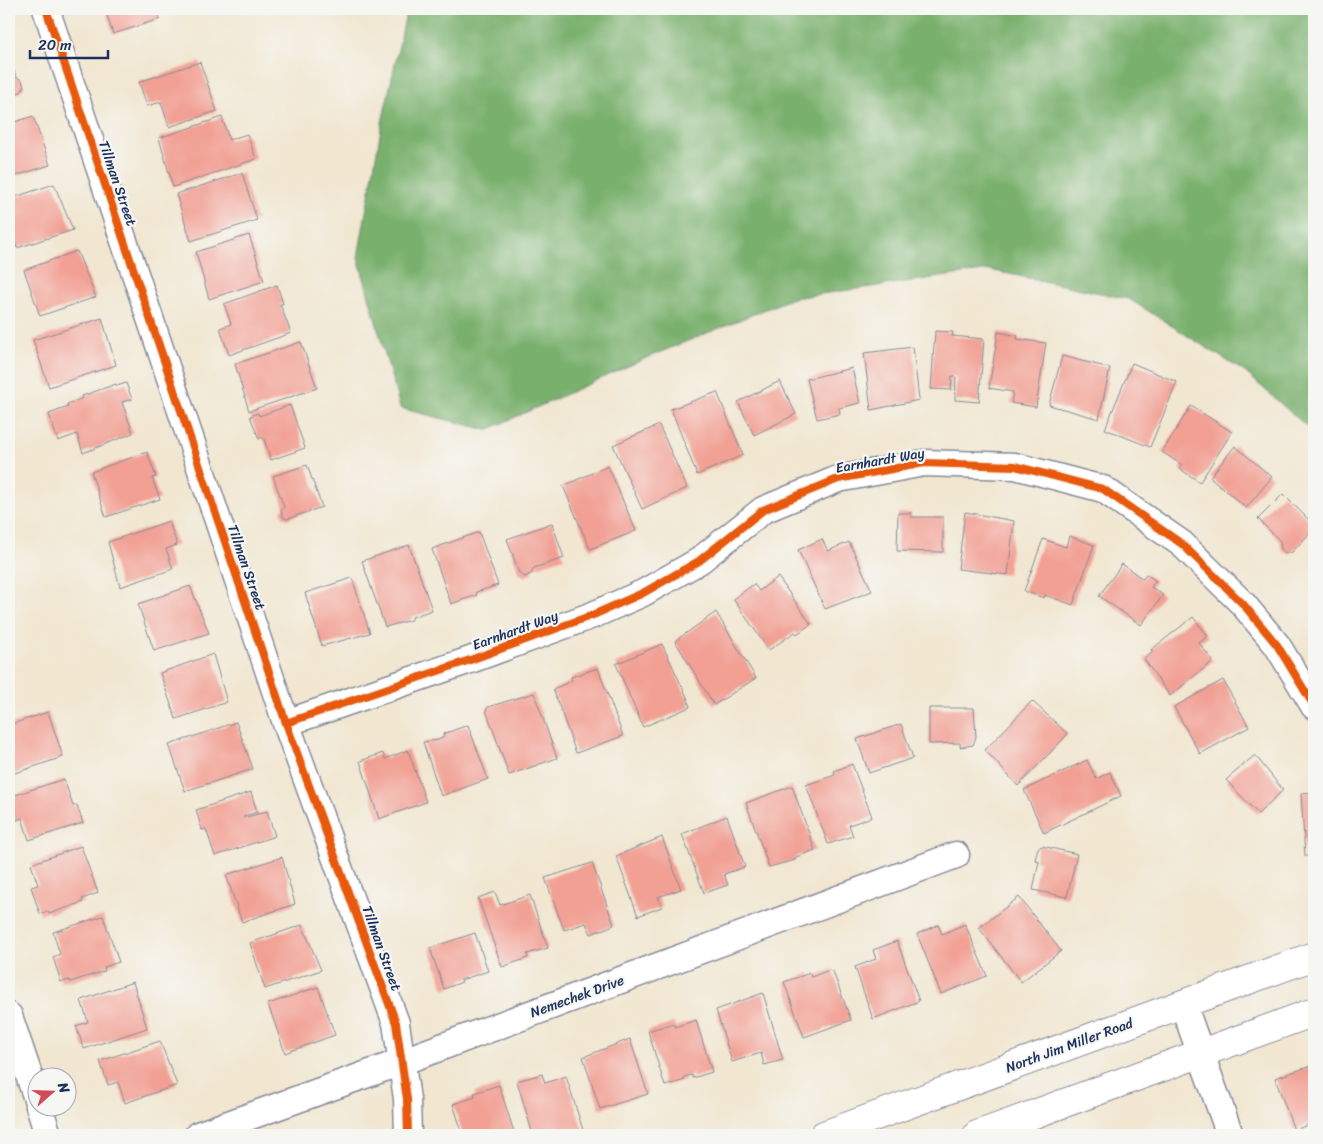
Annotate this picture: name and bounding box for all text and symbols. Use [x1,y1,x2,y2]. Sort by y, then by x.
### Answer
scale bar [30,28,108,60]
text: 20 m [38,32,72,58]
street label: Tillman Street [91,137,144,229]
street label: Earnhardt Way [834,440,927,481]
street label: Tillman Street [220,521,273,613]
street label: Earnhardt Way [469,603,562,658]
street label: Tillman Street [355,902,409,994]
street label: Nemechek Drive [527,968,628,1025]
street label: North Jim Miller Road [1002,1010,1138,1080]
north arrow [28,1066,78,1116]
text: N [50,1078,77,1097]

